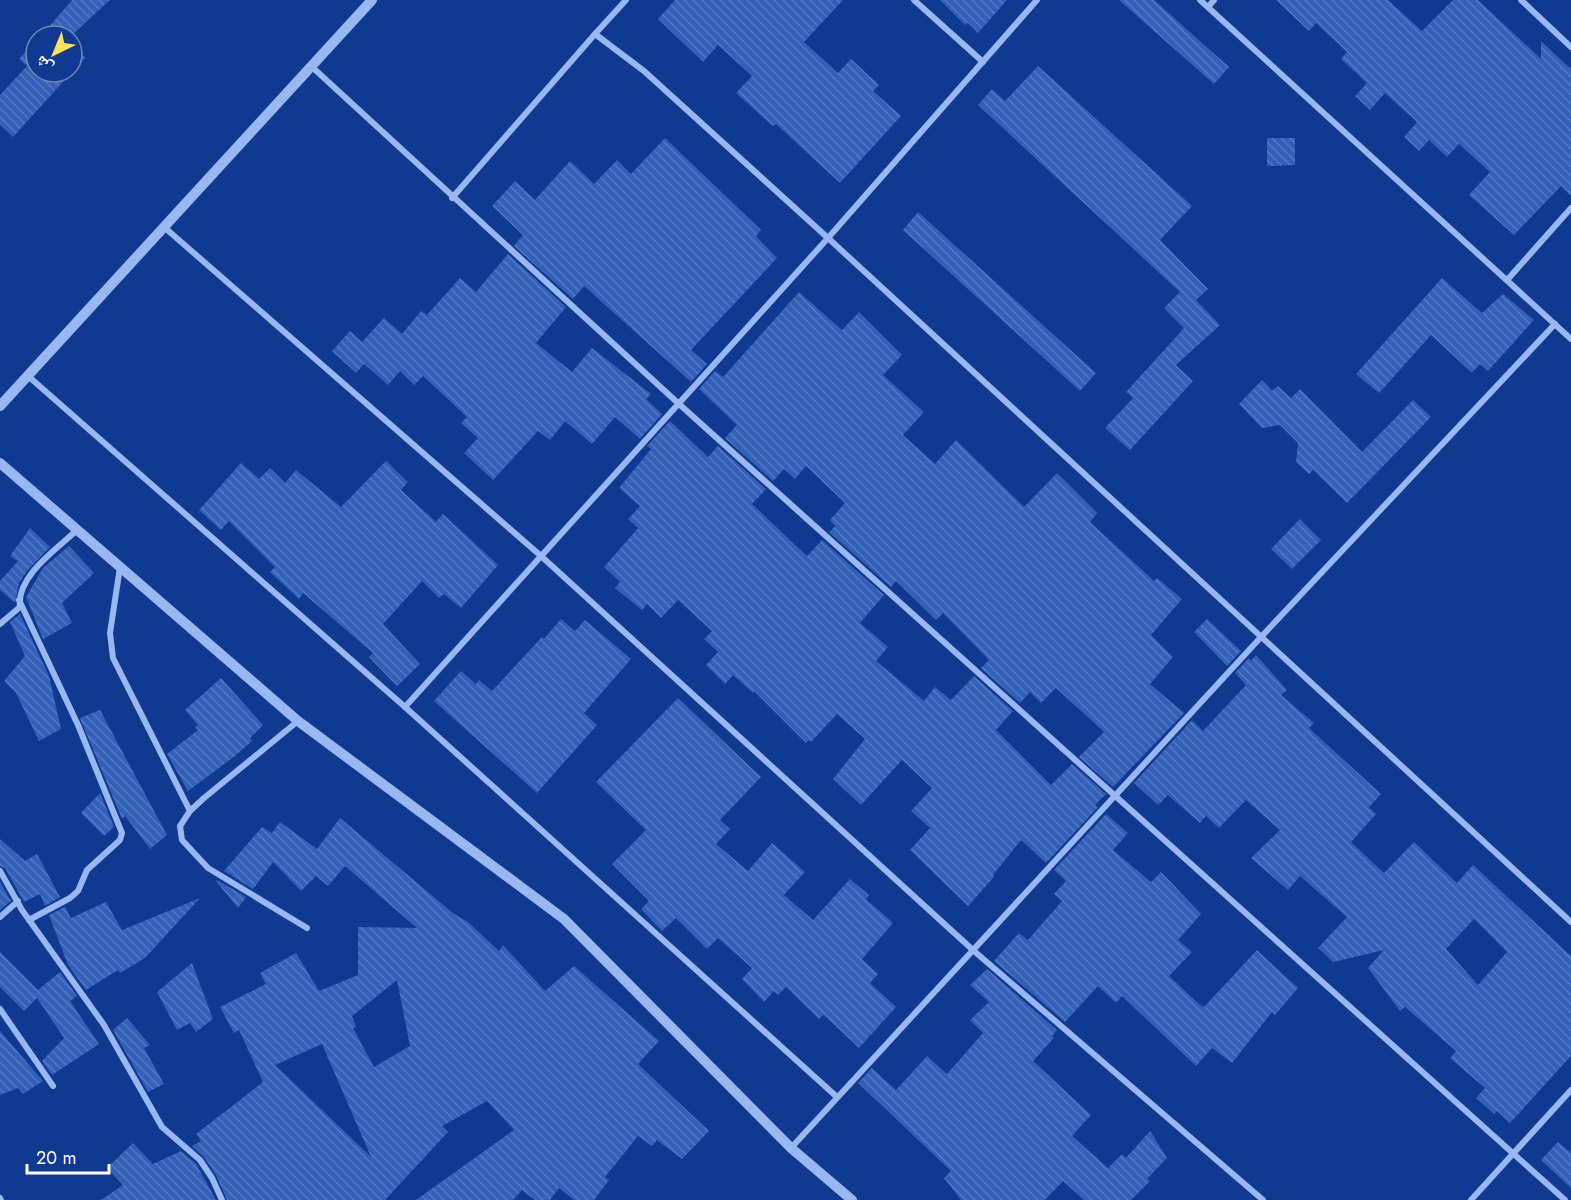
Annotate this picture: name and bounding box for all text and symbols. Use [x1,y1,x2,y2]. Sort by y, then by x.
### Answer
north arrow [24,24,84,84]
text: ش [30,50,58,79]
scale bar [27,1137,110,1175]
text: 20 m [36,1145,76,1171]

